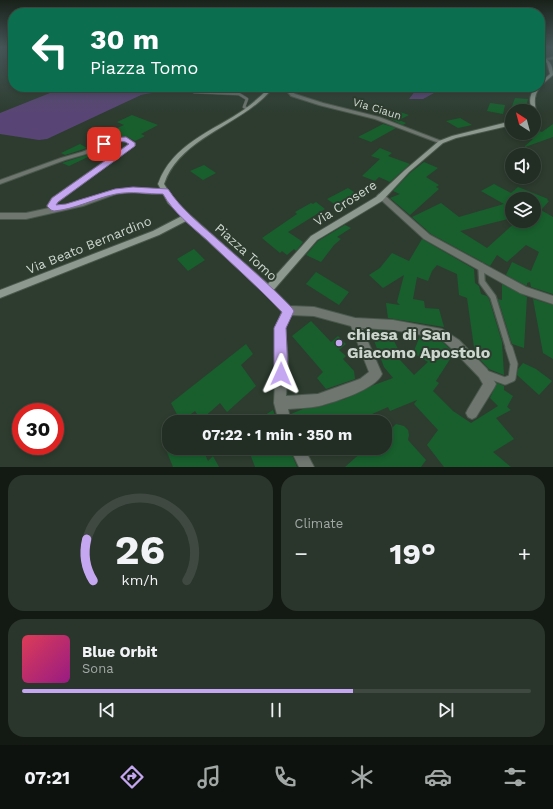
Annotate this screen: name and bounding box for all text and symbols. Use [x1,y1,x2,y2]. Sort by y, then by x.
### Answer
text: 30 m [90,23,159,56]
icon: left [24,24,76,76]
text: Piazza Tomo [90,57,198,78]
street label: Via Ciaun [351,95,403,123]
north arrow [505,104,541,140]
map controls [505,104,541,228]
pin [87,127,121,161]
icon: arrive [93,133,115,155]
button: sound [505,148,541,184]
street label: Via Crosere [311,177,379,229]
button: layers [505,192,541,228]
street label: Via Beato Bernardino [24,213,154,277]
street label: Piazza Tomo [212,220,280,284]
place label: chiesa di San Giacomo Apostolo [347,325,491,362]
marker: chiesa di San Giacomo Apostolo [334,338,344,348]
position arrow [260,353,302,395]
speed limit sign: 30 [12,403,64,455]
text: 07:22 · 1 min · 350 m [202,426,352,444]
text: Climate [295,516,343,531]
text: 26 [115,525,165,574]
text: 19° [390,536,436,571]
text: − [295,541,308,566]
text: + [518,541,531,566]
text: km/h [122,572,159,588]
text: Blue Orbit [82,643,157,661]
text: Sona [82,661,114,676]
icon: previous [96,699,118,721]
icon: pause [265,699,287,721]
icon: next [435,699,457,721]
icon: directions [118,763,146,791]
icon: music [195,763,223,791]
icon: phone [271,763,299,791]
icon: climate [348,763,376,791]
icon: car [424,763,452,791]
icon: filters [501,763,529,791]
text: 07:21 [24,767,70,788]

